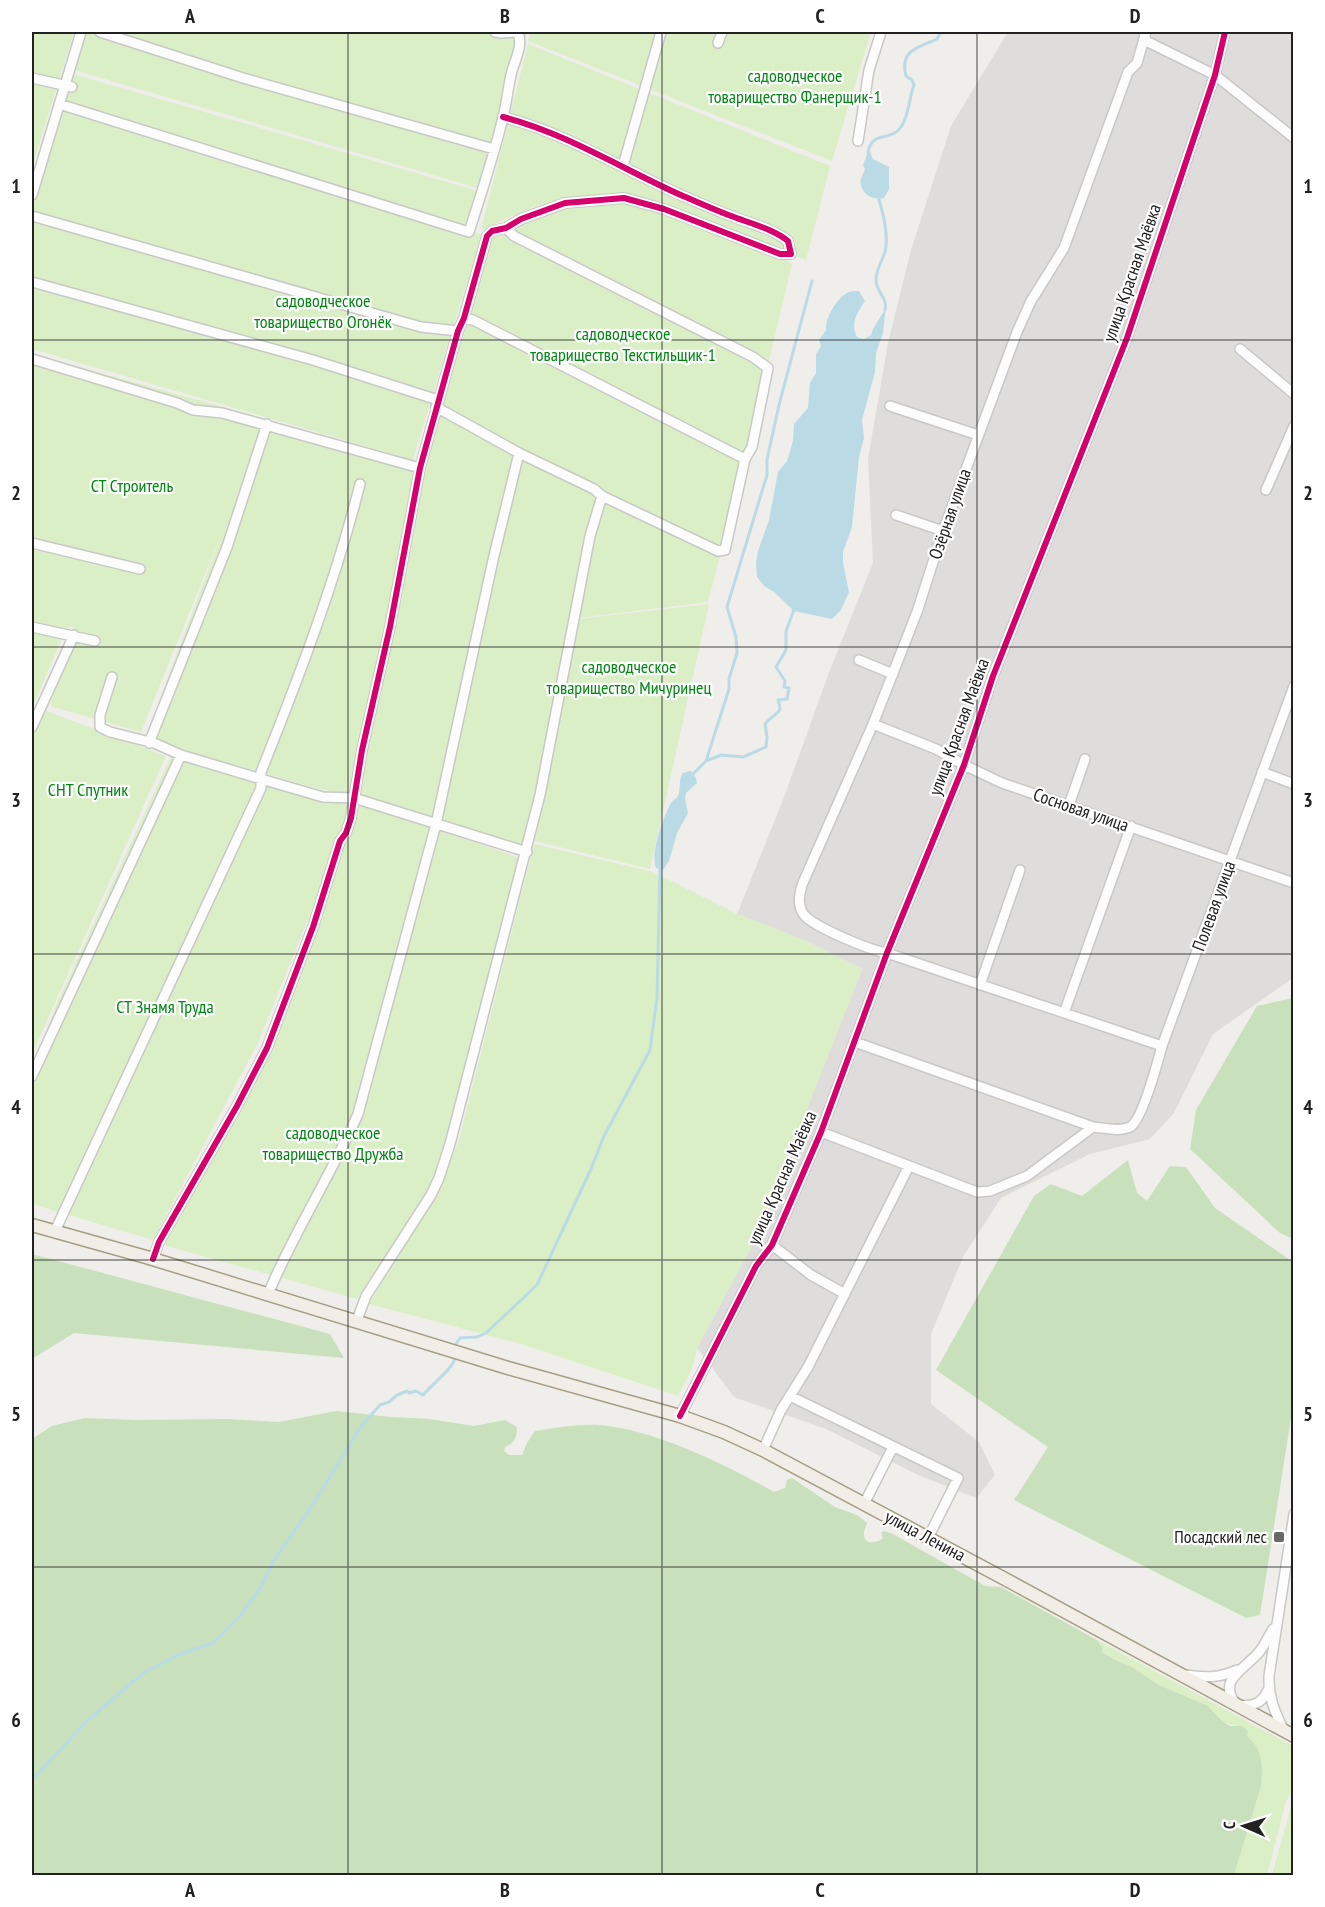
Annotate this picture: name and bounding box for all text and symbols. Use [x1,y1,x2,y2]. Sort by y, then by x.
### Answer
text: A [184,3,196,29]
text: B [500,3,510,29]
text: C [815,3,825,29]
text: D [1130,3,1141,29]
park label: садоводческое товарищество Фанерщик-1 [708,64,882,108]
text: 1 [11,173,21,199]
text: 1 [1303,173,1313,199]
street label: улица Красная Маёвка [1097,201,1166,345]
park label: садоводческое товарищество Огонёк [254,289,392,333]
park label: садоводческое товарищество Текстильщик-1 [530,322,716,366]
street label: Озёрная улица [923,466,976,562]
park label: СТ Строитель [91,474,173,497]
text: 2 [11,480,21,506]
text: 2 [1303,480,1313,506]
park label: садоводческое товарищество Мичуринец [547,655,711,699]
street label: улица Красная Маёвка [923,655,994,799]
park label: СНТ Спутник [48,778,128,801]
street label: Сосновая улица [1030,782,1132,837]
text: 3 [11,787,21,813]
text: 3 [1303,787,1313,813]
street label: Полевая улица [1187,858,1240,954]
park label: СТ Знамя Труда [116,995,214,1018]
text: 4 [11,1094,21,1120]
text: 4 [1303,1094,1313,1120]
street label: улица Красная Маёвка [742,1107,821,1248]
park label: садоводческое товарищество Дружба [262,1121,404,1165]
text: 5 [11,1401,21,1427]
text: 5 [1303,1401,1313,1427]
street label: улица Ленина [881,1505,969,1566]
place label: Посадский лес [1174,1525,1268,1548]
marker: Посадский лес [1272,1530,1286,1544]
text: 6 [11,1707,21,1733]
text: 6 [1303,1707,1313,1733]
north arrow [1214,1796,1274,1856]
text: С [1219,1820,1239,1829]
text: A [184,1877,196,1903]
text: B [500,1877,510,1903]
text: C [815,1877,825,1903]
text: D [1130,1877,1141,1903]

